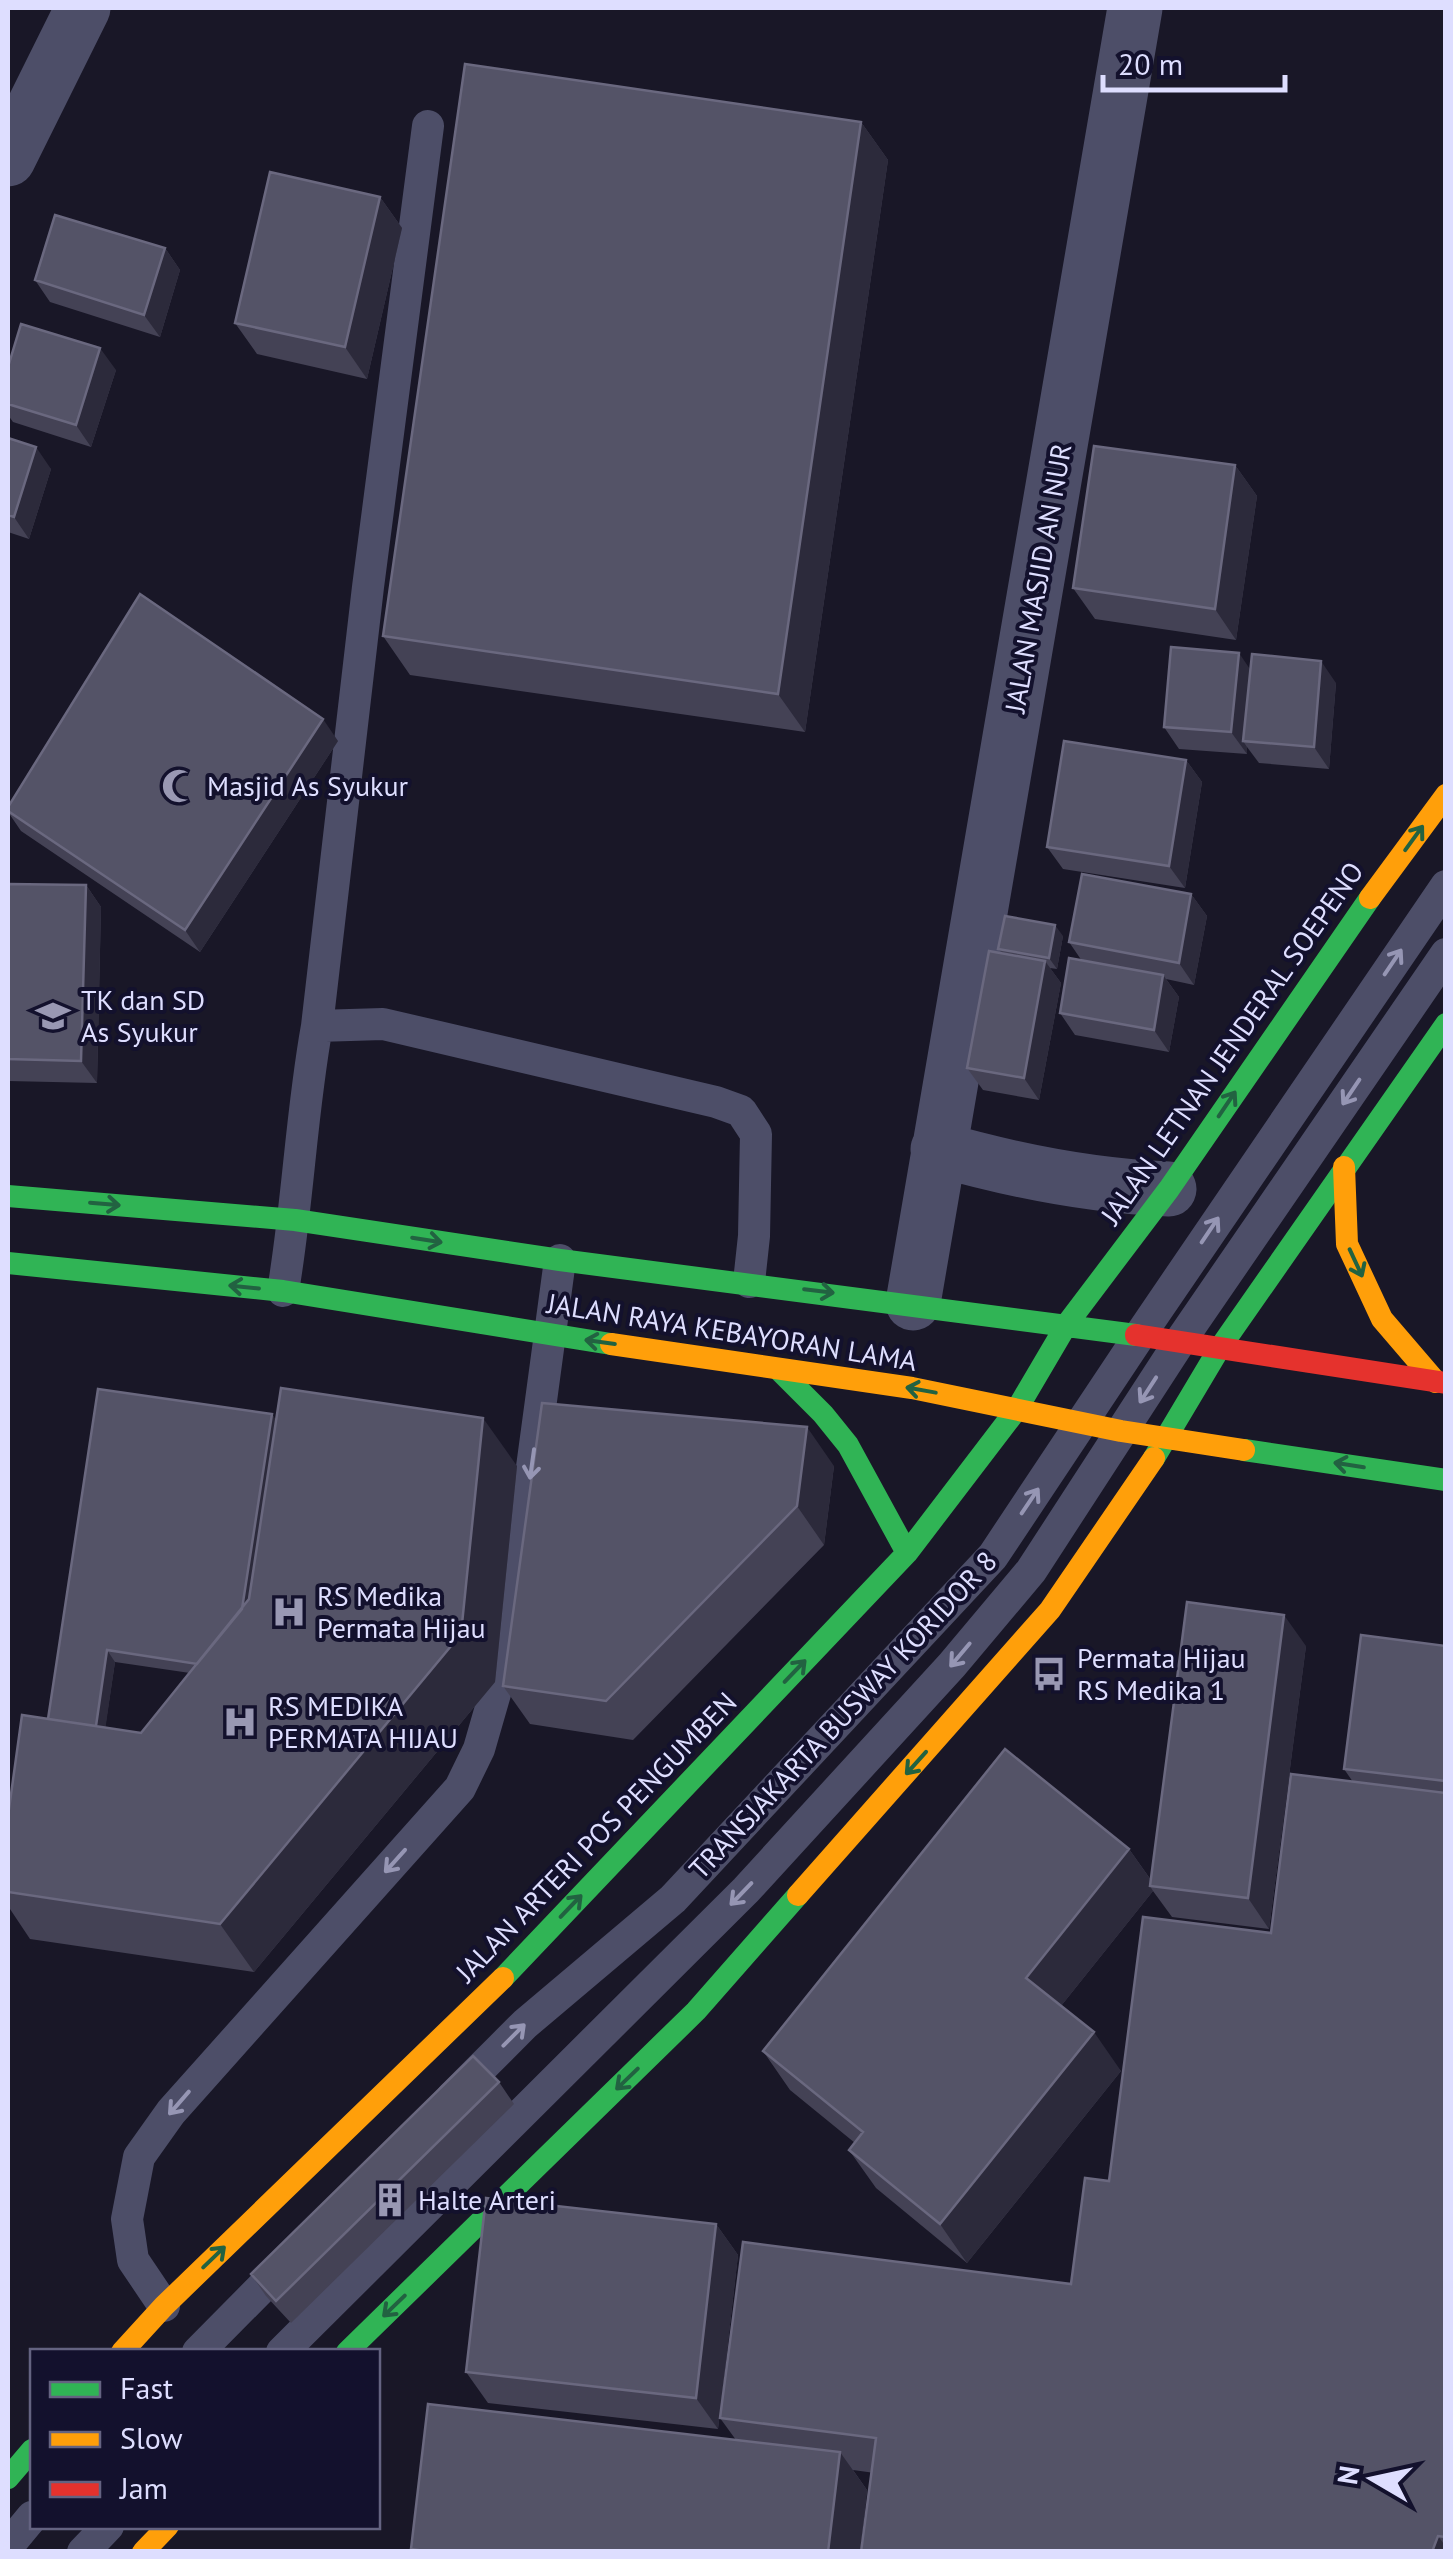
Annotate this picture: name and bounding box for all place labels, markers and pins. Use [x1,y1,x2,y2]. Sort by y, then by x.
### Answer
mosque icon: Masjid As Syukur [160,767,198,805]
place label: Masjid As Syukur [207,767,409,804]
place label: TK dan SD As Syukur [81,981,205,1050]
school or university icon: TK dan SD As Syukur [34,997,72,1035]
place label: RS Medika Permata Hijau [317,1577,486,1646]
hospital icon: RS Medika Permata Hijau [270,1593,308,1631]
place label: Permata Hijau RS Medika 1 [1077,1639,1246,1708]
bus stop icon: Permata Hijau RS Medika 1 [1030,1655,1068,1693]
place label: RS MEDIKA PERMATA HIJAU [268,1687,458,1756]
hospital icon: RS MEDIKA PERMATA HIJAU [221,1703,259,1741]
building icon: Halte Arteri [371,2181,409,2219]
place label: Halte Arteri [418,2181,556,2218]

